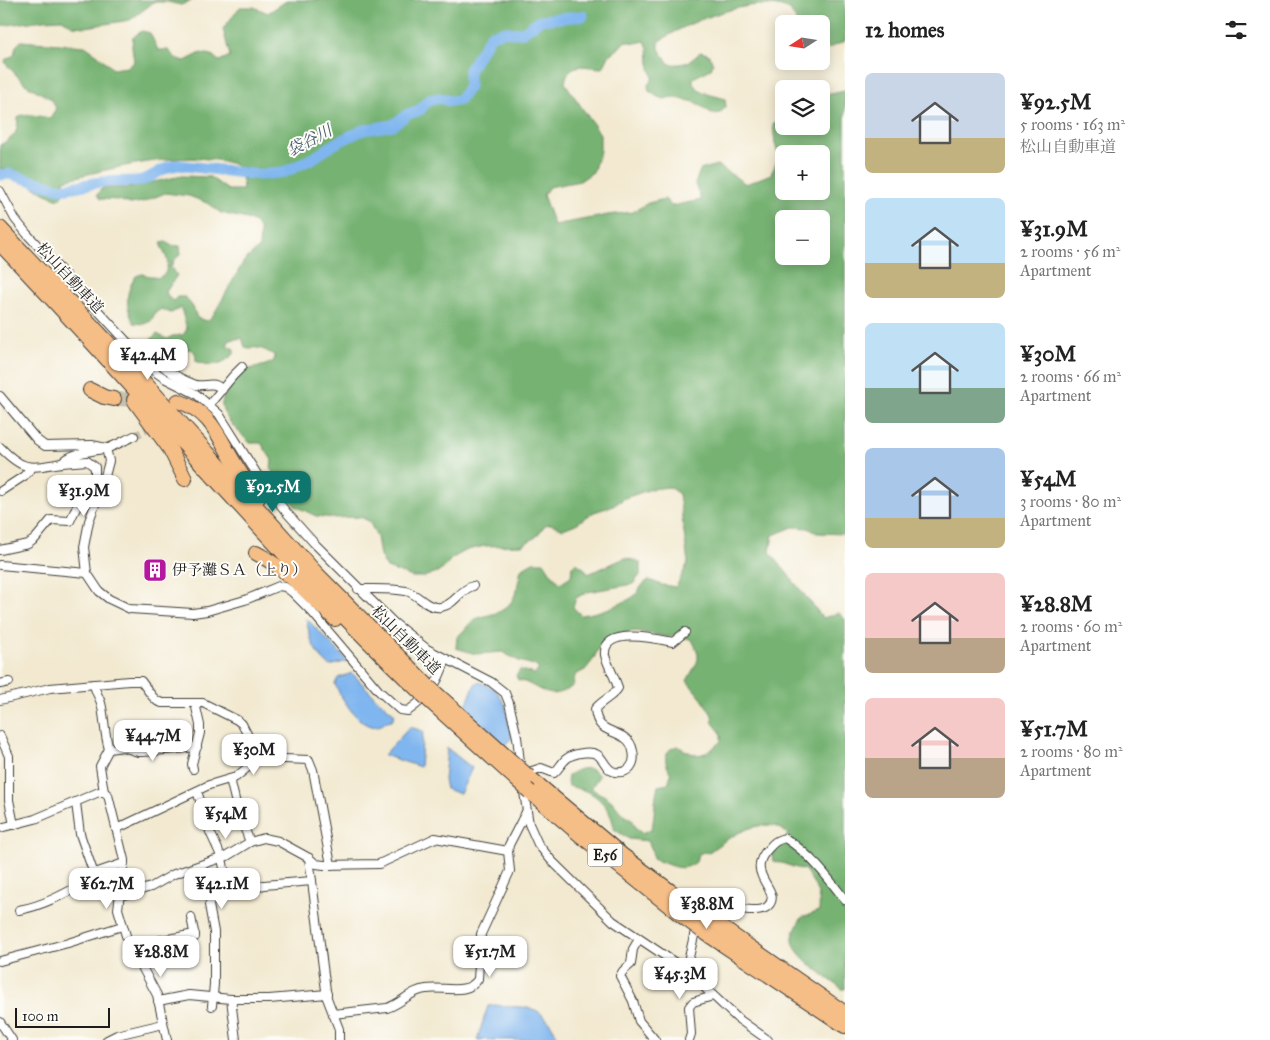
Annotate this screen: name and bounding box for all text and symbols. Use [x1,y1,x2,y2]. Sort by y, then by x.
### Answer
north arrow [775,15,830,70]
map controls [775,15,830,265]
icon: filters [1222,16,1250,44]
text: 12 homes [865,17,944,43]
button: layers [775,80,830,135]
text: ¥92.5M [1020,89,1091,115]
icon: home [905,93,965,153]
text: 5 rooms · 163 m² [1020,115,1125,134]
water label: 袋谷川 [284,120,337,160]
text: 松山自動車道 [1020,137,1116,156]
button: + [775,145,830,200]
button: − [775,210,830,265]
text: ¥31.9M [1020,216,1088,242]
icon: home [905,218,965,278]
street label: 松山自動車道 [33,239,107,317]
text: 2 rooms · 56 m² [1020,242,1120,261]
text: Apartment [1020,261,1092,280]
pin: ¥42.4M [107,338,189,381]
text: ¥30M [1020,341,1076,367]
icon: home [905,343,965,403]
text: ¥42.4M [120,345,176,364]
text: 2 rooms · 66 m² [1020,367,1121,386]
text: Apartment [1020,386,1092,405]
text: ¥54M [1020,466,1076,492]
icon: home [905,468,965,528]
pin: ¥92.5M [232,470,314,513]
pin: ¥31.9M [43,474,125,517]
text: ¥92.5M [246,477,300,496]
text: ¥31.9M [58,481,110,500]
text: 3 rooms · 80 m² [1020,492,1121,511]
text: Apartment [1020,511,1092,530]
building icon: 伊予灘ＳＡ（上り） [142,557,168,583]
place label: 伊予灘ＳＡ（上り） [172,561,307,579]
text: ¥28.8M [1020,591,1093,617]
icon: home [905,593,965,653]
street label: 松山自動車道 [368,602,444,678]
text: 2 rooms · 60 m² [1020,617,1122,636]
text: Apartment [1020,636,1092,655]
text: ¥51.7M [1020,716,1088,742]
icon: home [905,718,965,778]
pin: ¥44.7M [112,720,194,762]
text: ¥44.7M [125,726,181,745]
pin: ¥30M [224,734,284,776]
text: ¥30M [233,740,275,759]
text: 2 rooms · 80 m² [1020,742,1123,761]
text: Apartment [1020,761,1092,780]
pin: ¥54M [196,798,256,840]
text: ¥54M [205,804,247,823]
road number: E56 [588,844,622,866]
pin: ¥62.7M [66,868,148,910]
pin: ¥42.1M [181,868,263,910]
text: ¥62.7M [80,874,134,893]
text: ¥42.1M [195,874,249,893]
pin: ¥38.8M [666,888,748,930]
text: ¥38.8M [680,894,734,913]
pin: ¥28.8M [120,936,202,978]
pin: ¥51.7M [449,936,531,978]
text: ¥28.8M [133,942,189,961]
text: ¥51.7M [464,942,516,961]
pin: ¥45.3M [639,958,721,1000]
text: ¥45.3M [654,964,706,983]
scale bar [15,1005,110,1028]
text: 100 m [22,1008,59,1025]

